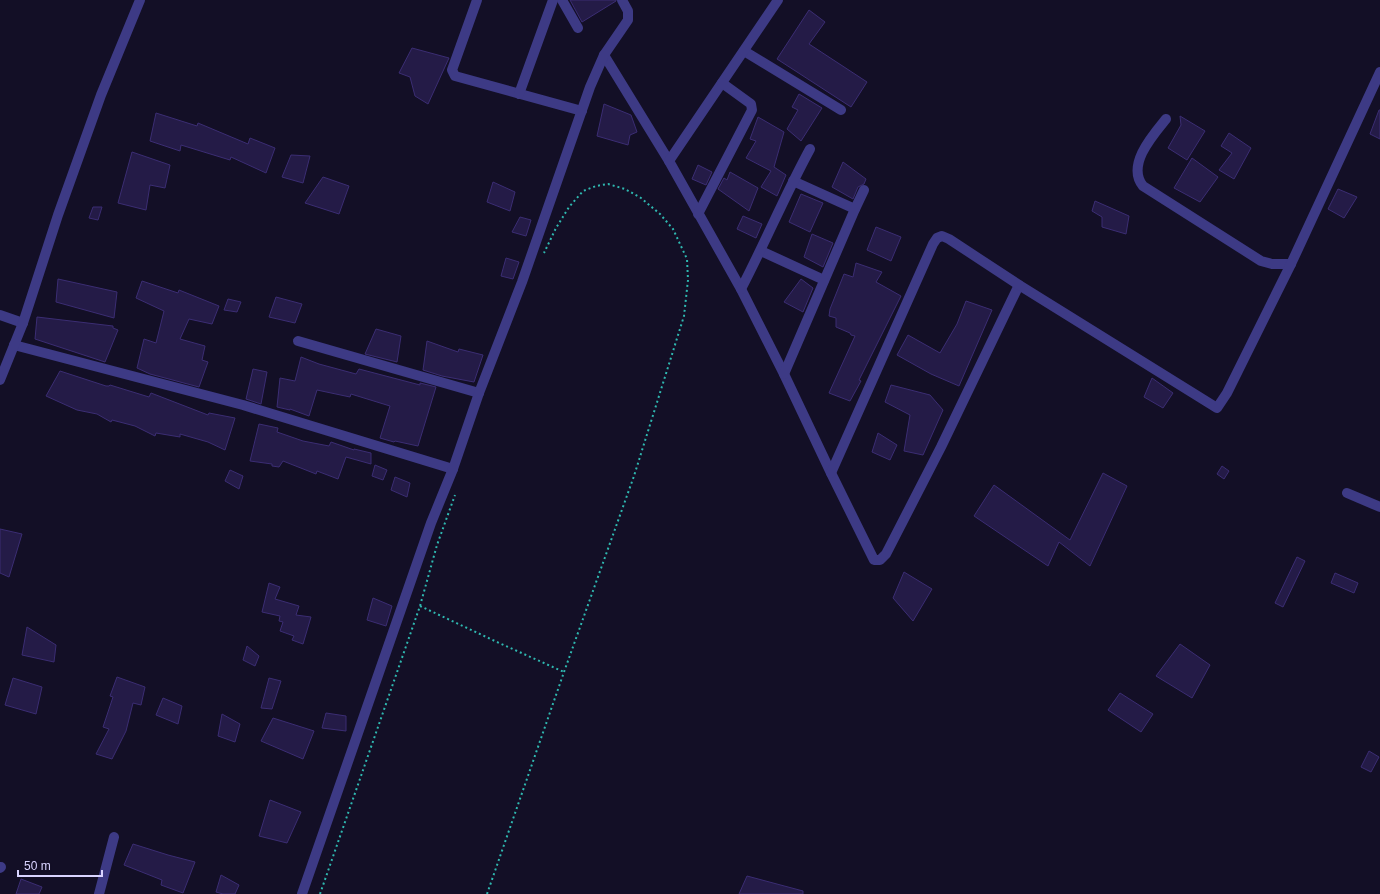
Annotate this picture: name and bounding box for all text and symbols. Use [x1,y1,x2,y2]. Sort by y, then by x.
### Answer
scale bar [18,852,102,878]
text: 50 m [24,859,51,873]

